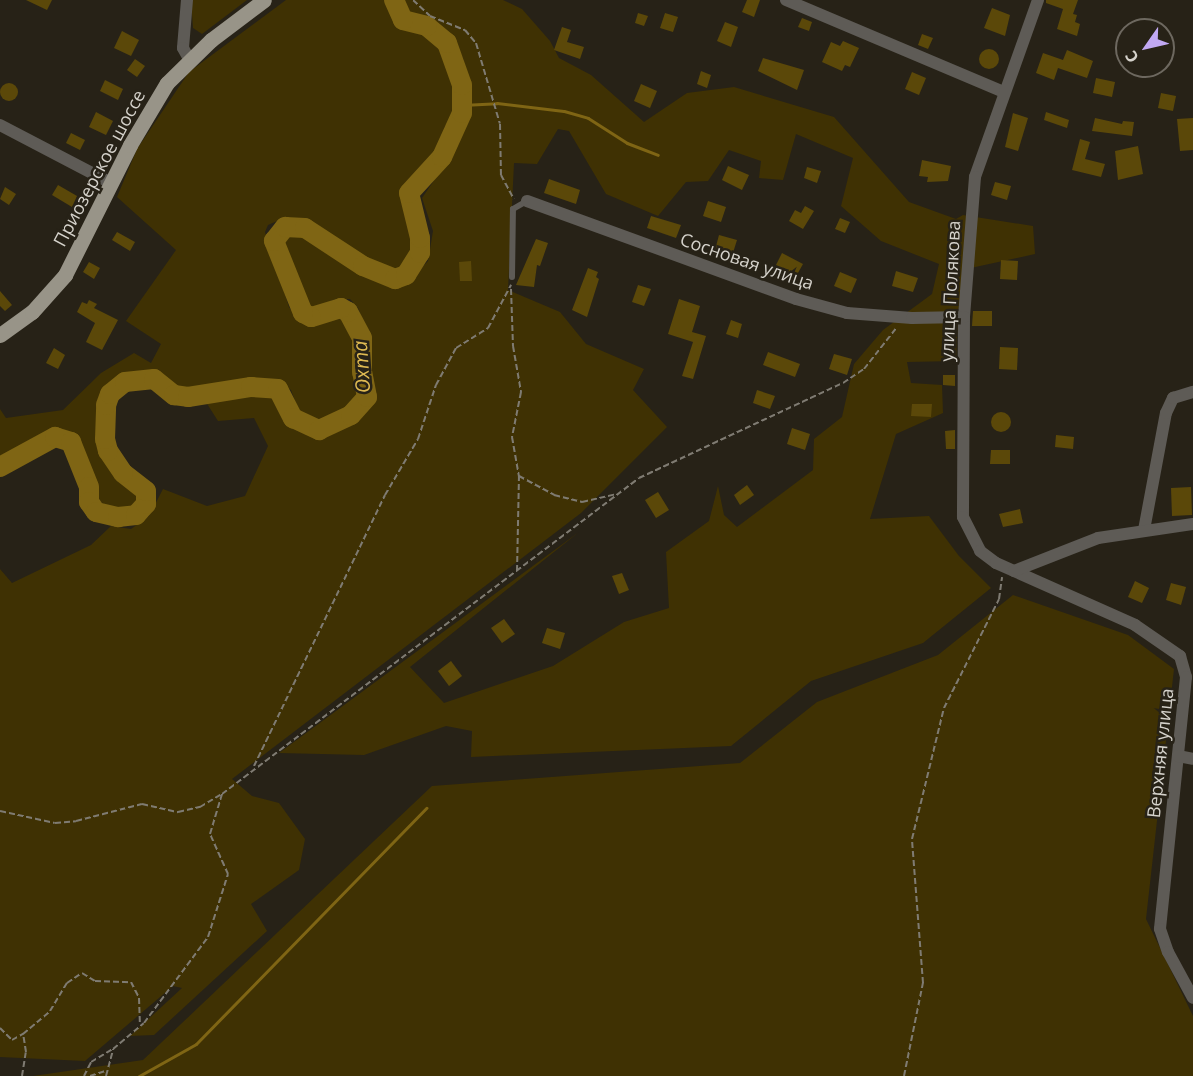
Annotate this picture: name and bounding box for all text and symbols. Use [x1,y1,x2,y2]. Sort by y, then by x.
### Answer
north arrow [1115,18,1175,78]
text: С [1120,47,1144,67]
street label: Приозерское шоссе [49,86,149,250]
street label: улица Полякова [936,220,964,362]
street label: Сосновая улица [677,228,817,294]
water label: Охта [347,340,375,394]
street label: Верхняя улица [1142,687,1178,819]

